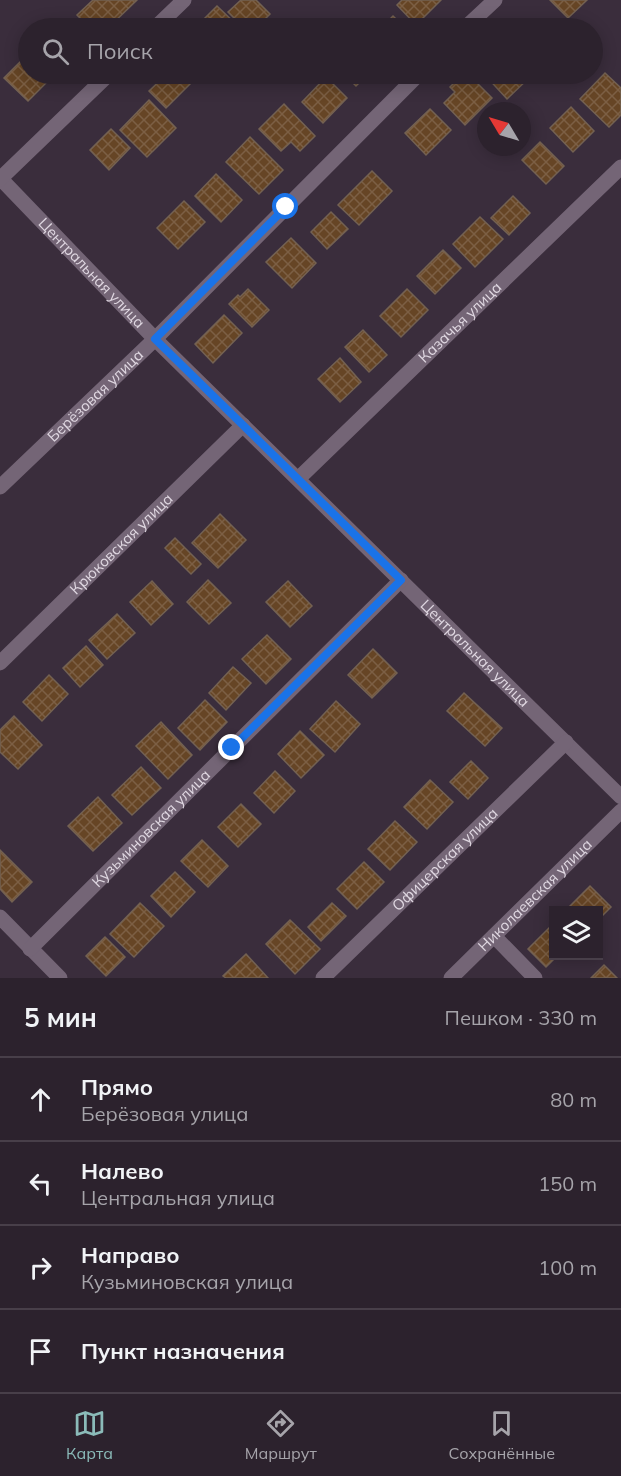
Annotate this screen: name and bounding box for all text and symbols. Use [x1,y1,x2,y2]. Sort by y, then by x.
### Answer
search box [18,18,603,84]
icon: search [39,35,72,68]
text: Поиск [87,37,153,65]
north arrow [477,102,531,156]
route start [272,193,298,219]
street label: Центральная улица [35,214,149,332]
street label: Казачья улица [414,277,505,367]
street label: Берёзовая улица [43,345,147,446]
street label: Крюковская улица [66,489,177,598]
street label: Центральная улица [417,595,534,711]
route end [218,734,244,760]
street label: Кузьминовская улица [88,765,214,891]
street label: Офицерская улица [388,804,501,915]
street label: Николаевская улица [474,835,596,955]
map controls [549,906,603,960]
button: layers [549,906,603,960]
text: 5 мин [24,1001,97,1034]
text: Пешком · 330 m [445,1005,597,1030]
text: Прямо [81,1073,153,1101]
icon: ahead [24,1083,57,1116]
text: 80 m [550,1087,597,1112]
text: Берёзовая улица [81,1101,249,1126]
text: Налево [81,1157,164,1185]
icon: left [24,1167,57,1200]
text: 150 m [538,1171,597,1196]
text: Центральная улица [81,1185,275,1210]
text: Направо [81,1241,179,1269]
icon: right [24,1251,57,1284]
text: 100 m [538,1255,597,1280]
text: Кузьминовская улица [81,1269,293,1294]
icon: arrive [24,1335,57,1368]
text: Пункт назначения [81,1337,285,1365]
tab: Карта [66,1407,113,1463]
tab: Маршрут [245,1407,317,1463]
tab: Сохранённые [449,1407,555,1463]

